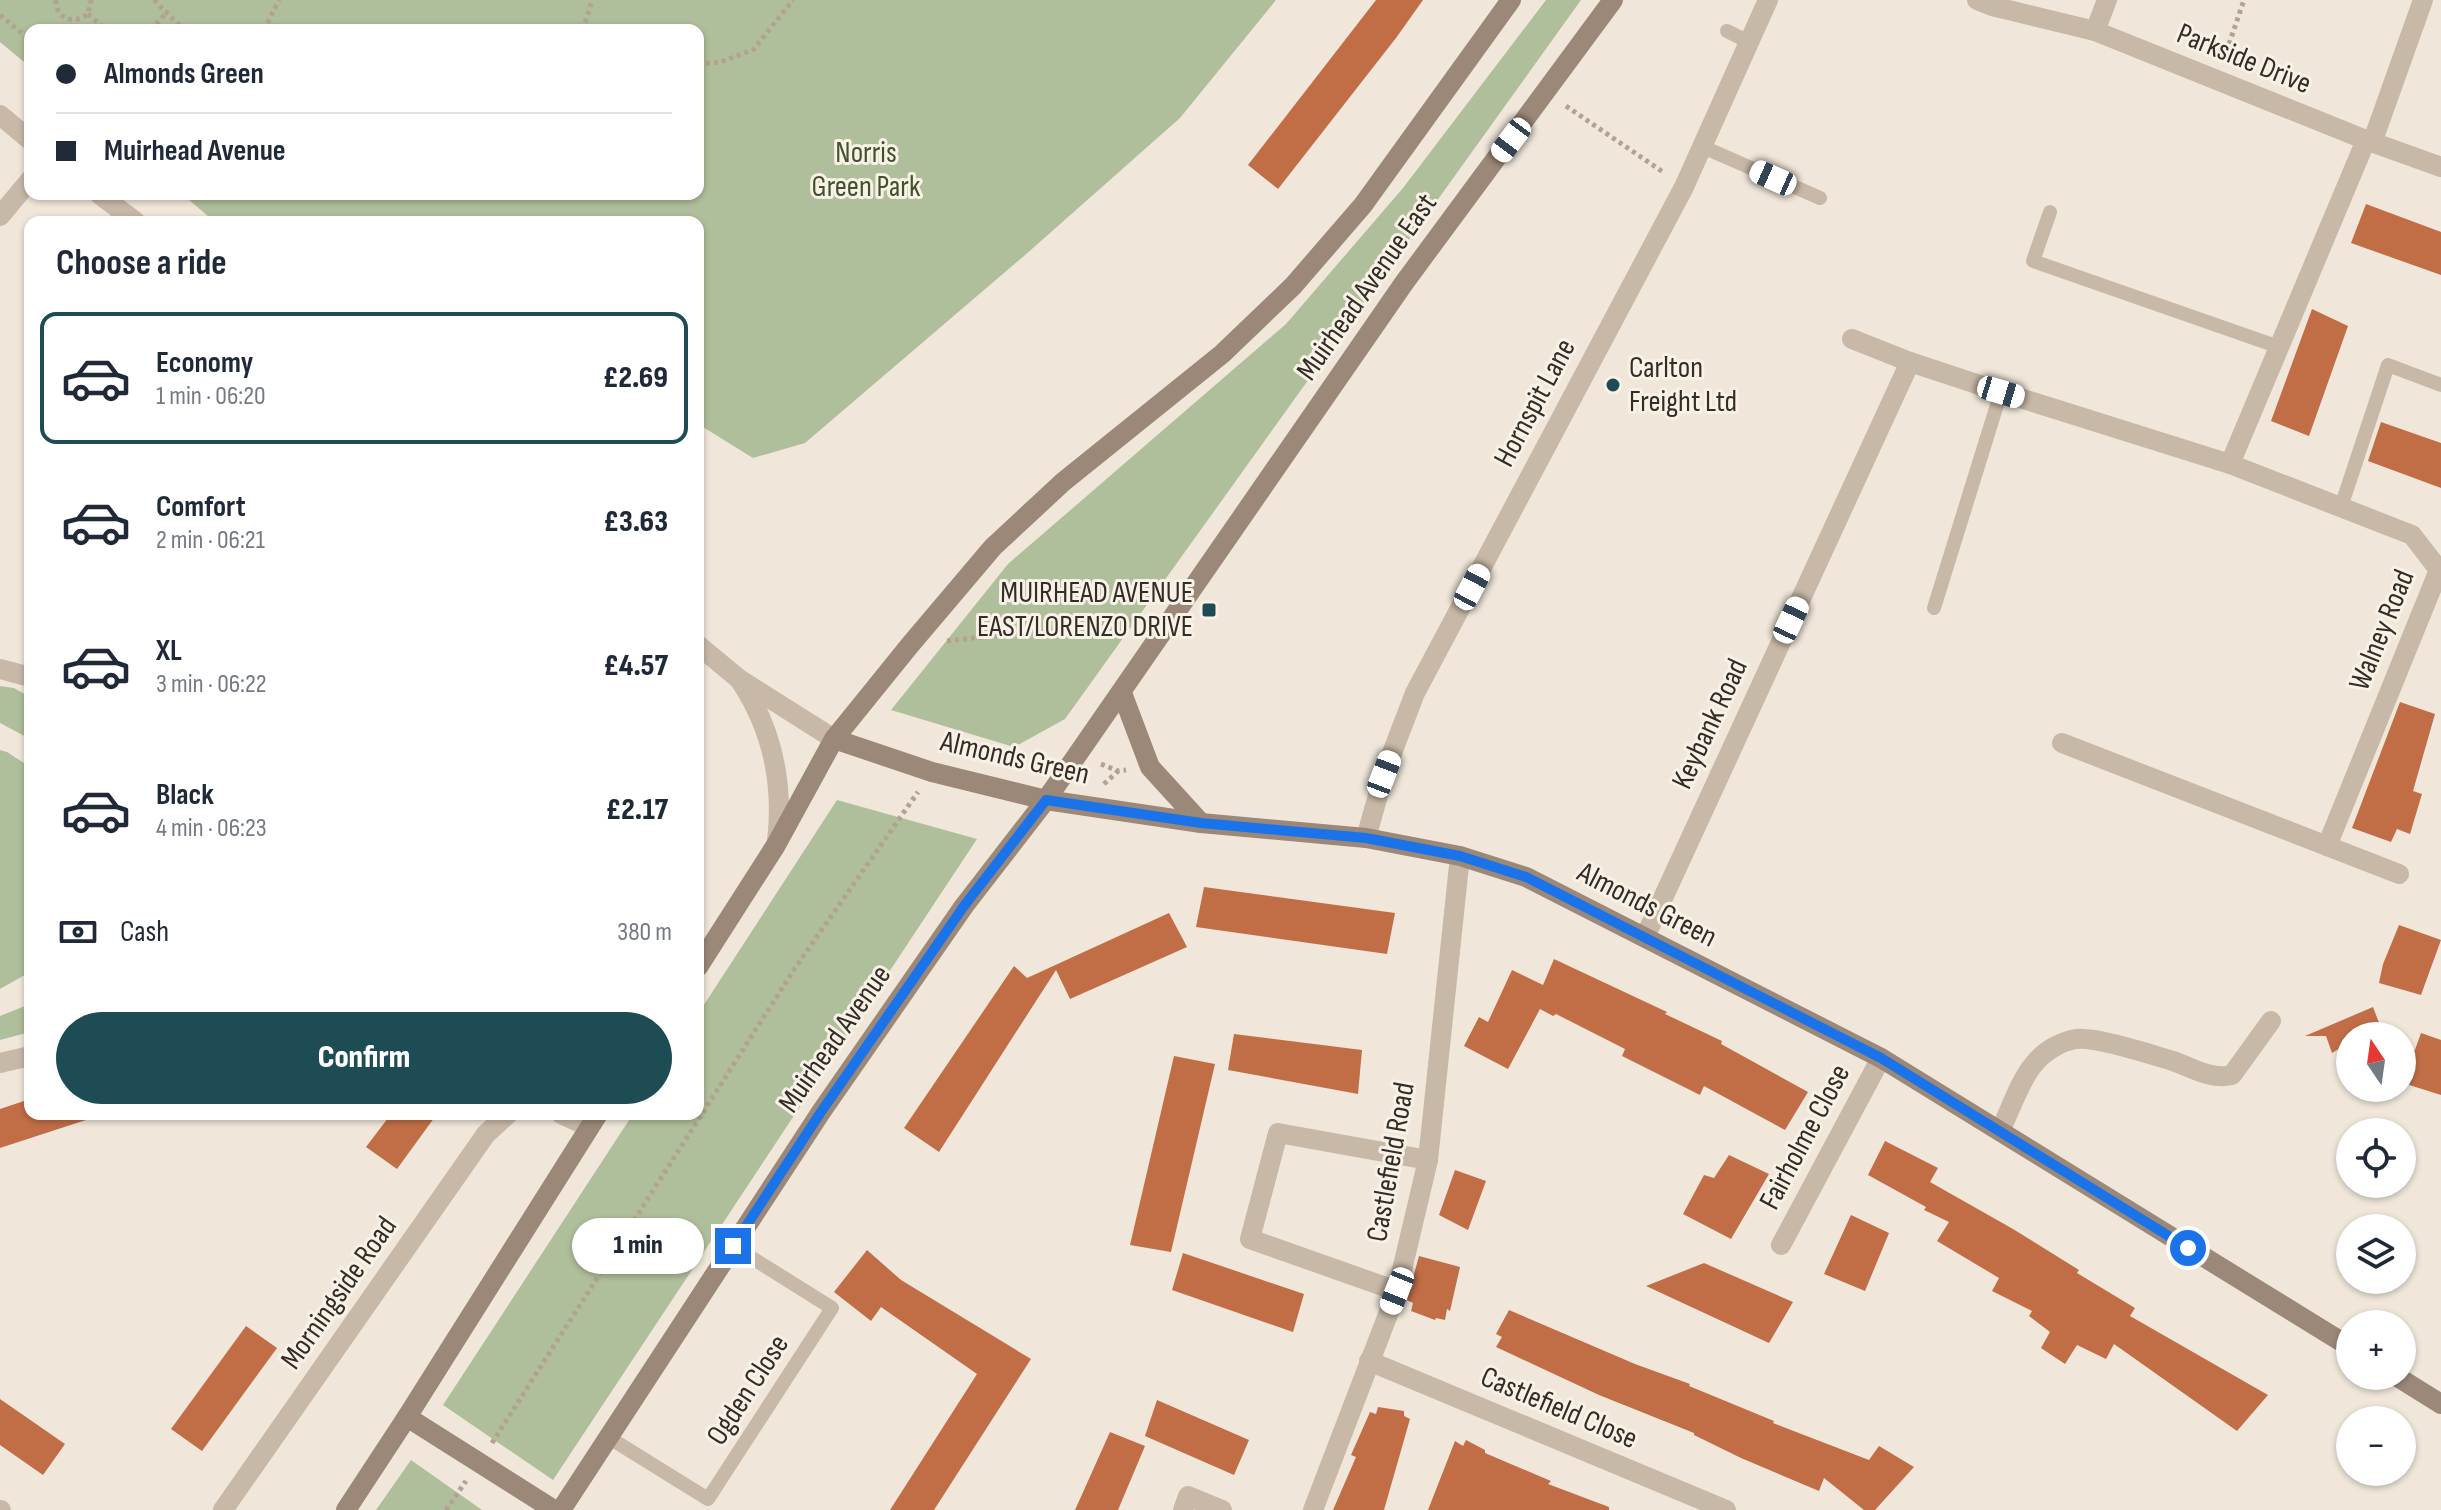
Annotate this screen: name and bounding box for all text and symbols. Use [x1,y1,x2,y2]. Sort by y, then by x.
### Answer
street label: Parkside Drive [2172,16,2316,102]
text: Almonds Green [104,56,264,92]
car [1487,114,1535,166]
text: Muirhead Avenue [104,133,286,169]
park label: Norris Green Park [812,135,921,205]
car [1746,157,1800,199]
street label: Muirhead Avenue East [1289,187,1445,387]
text: Choose a ride [56,242,227,285]
street label: Hornspit Lane [1486,333,1584,473]
icon: car [60,342,132,414]
text: Economy [156,345,253,381]
place label: Carlton Freight Ltd [1629,350,1737,420]
text: £2.69 [603,360,668,396]
car [1975,374,2027,410]
marker: Carlton Freight Ltd [1604,376,1622,394]
text: 1 min · 06:20 [156,381,266,412]
icon: car [60,486,132,558]
text: Comfort [156,489,246,525]
text: £3.63 [603,504,668,540]
text: 2 min · 06:21 [156,525,265,556]
car [1450,560,1494,614]
street label: Walney Road [2342,564,2422,696]
place label: MUIRHEAD AVENUE EAST/LORENZO DRIVE [977,575,1193,645]
car [1770,593,1812,647]
marker: MUIRHEAD AVENUE EAST/LORENZO DRIVE [1200,601,1218,619]
icon: car [60,630,132,702]
text: XL [156,633,182,669]
text: £4.57 [603,648,668,684]
street label: Keybank Road [1664,653,1756,795]
text: 3 min · 06:22 [156,669,266,700]
street label: Almonds Green [936,723,1093,793]
car [1364,747,1404,801]
icon: car [60,774,132,846]
text: Black [156,777,214,813]
text: £2.17 [606,792,668,828]
text: 4 min · 06:23 [156,813,267,844]
street label: Almonds Green [1570,854,1723,955]
icon: cash [56,910,100,954]
text: Cash [120,914,169,950]
text: 380 m [617,917,672,948]
street label: Muirhead Avenue [771,958,899,1120]
button: Confirm [56,1012,672,1104]
north arrow [2336,1022,2416,1102]
map controls [2336,1022,2416,1486]
street label: Fairholme Close [1752,1058,1858,1216]
street label: Castlefield Road [1359,1080,1423,1244]
button: locate [2336,1118,2416,1198]
street label: Morningside Road [273,1210,405,1376]
button: layers [2336,1214,2416,1294]
callout: 1 min [573,1218,705,1274]
route end [715,1228,751,1264]
text: 1 min [613,1230,663,1261]
route start [2170,1230,2206,1266]
car [1377,1264,1417,1318]
button: + [2336,1310,2416,1390]
street label: Ogden Close [699,1328,797,1452]
street label: Castlefield Close [1475,1359,1643,1457]
button: − [2336,1406,2416,1486]

